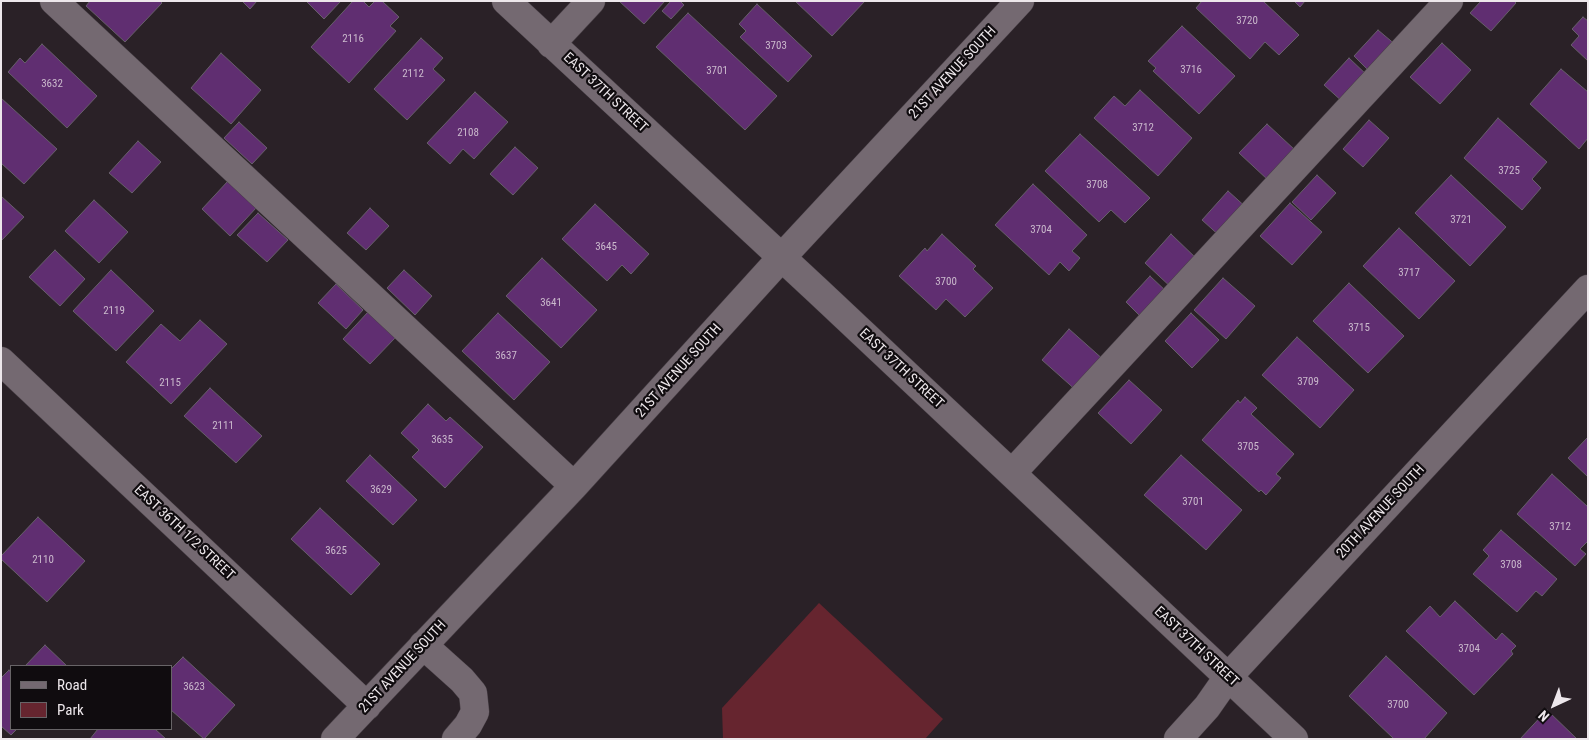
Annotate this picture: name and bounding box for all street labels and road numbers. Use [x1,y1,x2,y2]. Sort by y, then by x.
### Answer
street label: 21ST AVENUE SOUTH [906,23,1000,123]
street label: EAST 37TH STREET [559,50,651,136]
street label: 21ST AVENUE SOUTH [633,321,725,421]
street label: EAST 37TH STREET [855,326,947,412]
street label: 20TH AVENUE SOUTH [1333,462,1429,562]
street label: EAST 36TH 1/2 STREET [130,482,238,584]
street label: EAST 37TH STREET [1150,604,1242,690]
street label: 21ST AVENUE SOUTH [356,617,450,717]

